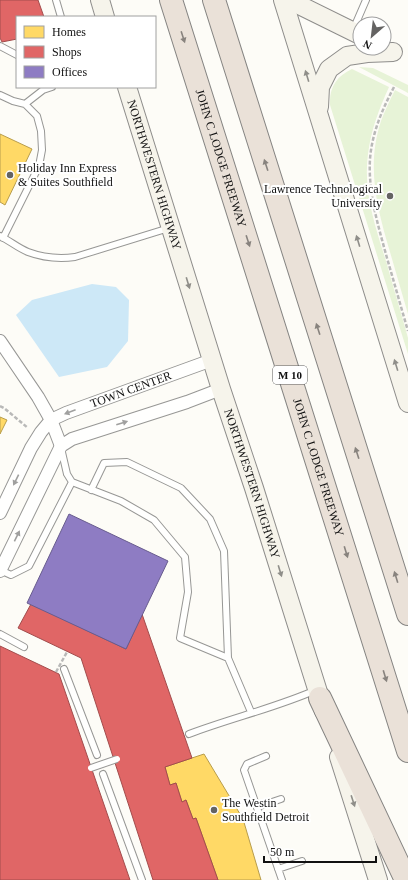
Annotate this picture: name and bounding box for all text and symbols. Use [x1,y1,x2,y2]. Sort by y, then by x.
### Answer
legend [16,16,156,88]
north arrow [352,16,392,56]
text: Homes [52,25,86,39]
one-way arrow [180,32,186,44]
text: N [361,38,374,52]
text: Shops [52,45,82,59]
text: Offices [52,65,87,79]
one-way arrow [304,70,310,82]
street label: JOHN C LODGE FREEWAY [193,88,249,229]
street label: NORTHWESTERN HIGHWAY [124,98,184,252]
one-way arrow [263,159,269,171]
place label: Holiday Inn Express & Suites Southfield [18,161,117,189]
marker: Holiday Inn Express & Suites Southfield [5,170,15,180]
place label: Lawrence Technological University [264,182,383,210]
marker: Lawrence Technological University [385,191,395,201]
one-way arrow [355,235,361,247]
one-way arrow [245,236,251,248]
one-way arrow [185,278,191,290]
one-way arrow [315,323,321,335]
one-way arrow [393,359,399,371]
road number: M 10 [273,366,307,384]
street label: TOWN CENTER [88,368,173,411]
street label: JOHN C LODGE FREEWAY [290,396,347,538]
street label: NORTHWESTERN HIGHWAY [221,407,283,561]
one-way arrow [63,409,75,415]
one-way arrow [117,420,129,426]
one-way arrow [354,447,360,459]
one-way arrow [12,475,19,486]
one-way arrow [14,530,20,541]
one-way arrow [343,546,349,558]
one-way arrow [277,565,283,577]
one-way arrow [393,571,399,583]
one-way arrow [382,671,388,683]
place label: The Westin Southfield Detroit [222,796,310,824]
one-way arrow [350,796,356,808]
marker: The Westin Southfield Detroit [209,805,219,815]
scale bar [264,838,376,864]
text: 50 m [270,845,295,859]

